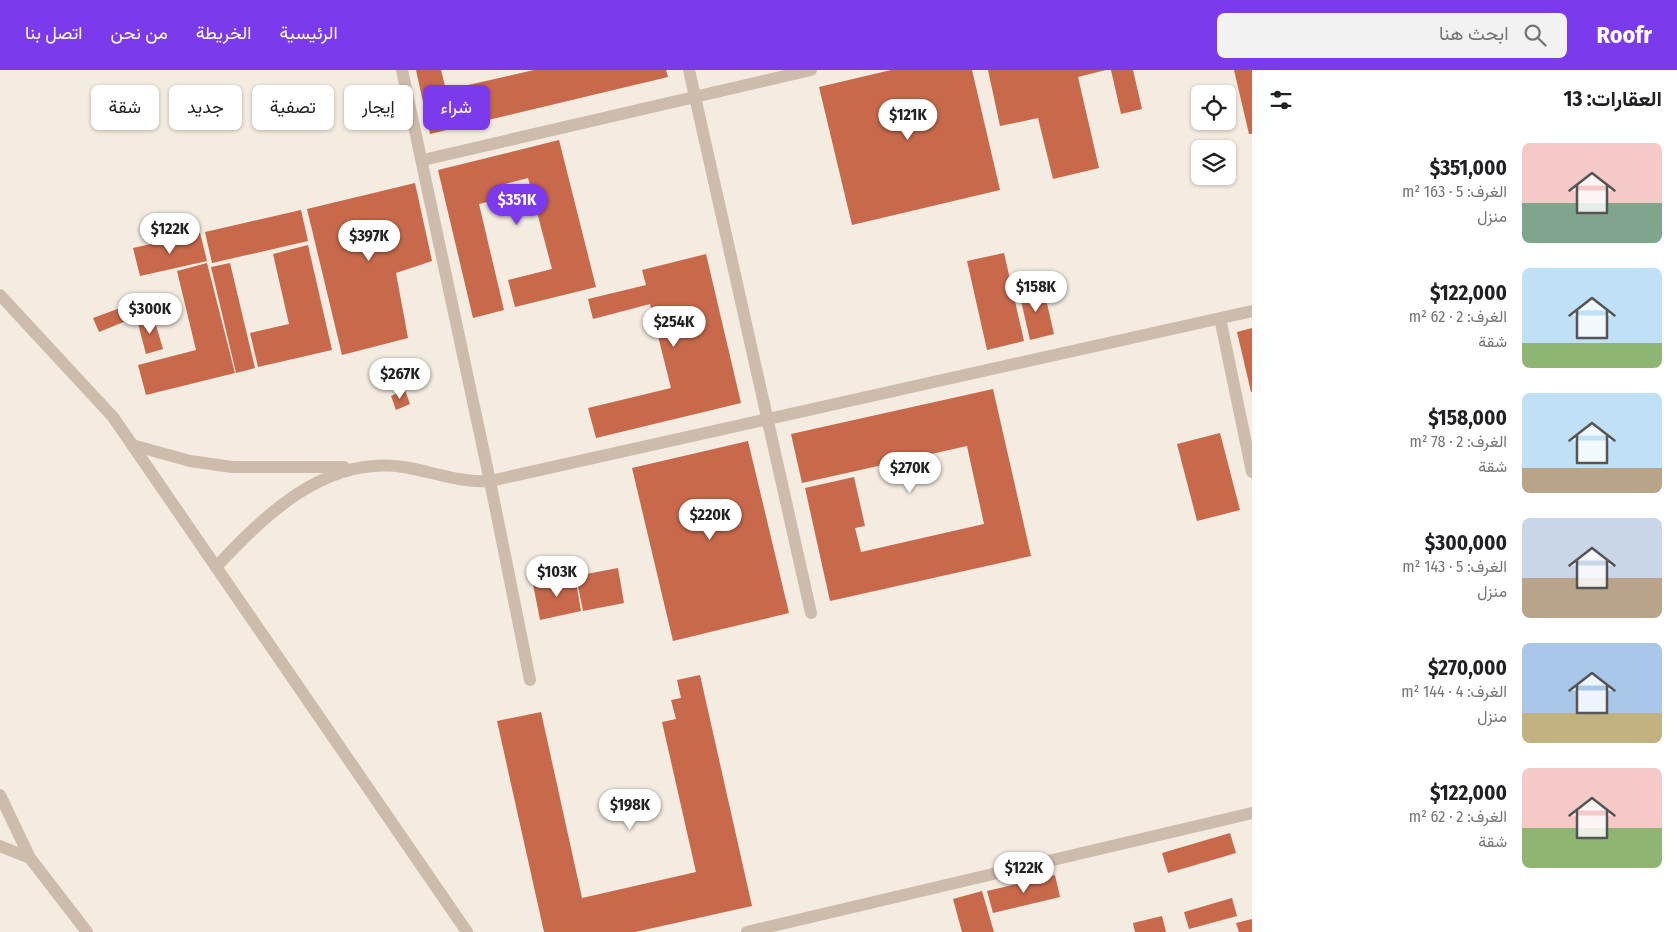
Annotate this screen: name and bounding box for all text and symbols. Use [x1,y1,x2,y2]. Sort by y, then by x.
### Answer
search box [1217,13,1567,58]
icon: search [1521,21,1549,49]
text: Roofr [1597,21,1652,49]
text: اتصل بنا [25,22,83,44]
text: من نحن [111,22,168,44]
text: الخريطة [196,22,251,44]
text: الرئيسية [279,22,338,44]
text: ابحث هنا [1439,22,1509,45]
chip: شقة [91,85,159,130]
chip: جديد [169,85,242,130]
chip: تصفية [252,85,334,130]
chip: إيجار [344,85,413,130]
chip: شراء [423,85,490,130]
map controls [1191,85,1236,185]
button: locate [1191,85,1236,130]
icon: filters [1267,86,1295,114]
text: العقارات: 13 [1564,86,1662,112]
pin: $121K [873,98,943,141]
text: $121K [889,105,927,124]
button: layers [1191,140,1236,185]
text: $351,000 [1430,155,1507,181]
icon: home [1562,163,1622,223]
text: الغرف: 5 · 163 m² [1402,182,1507,201]
pin: $351K [482,184,552,226]
text: $351K [498,190,536,209]
text: منزل [1477,207,1507,226]
pin: $122K [135,212,205,255]
text: $122K [151,219,189,238]
pin: $397K [334,220,404,262]
text: $397K [349,226,389,245]
pin: $158K [1001,270,1071,313]
text: $158K [1016,277,1056,296]
text: $122,000 [1430,280,1507,306]
icon: home [1562,288,1622,348]
pin: $300K [115,292,185,335]
text: $300K [129,299,171,318]
pin: $254K [639,306,709,348]
text: الغرف: 2 · 62 m² [1409,307,1507,326]
text: $254K [654,312,694,331]
text: شقة [1478,332,1507,351]
pin: $267K [365,358,435,400]
text: $267K [380,364,420,383]
text: $158,000 [1428,405,1507,431]
icon: home [1562,413,1622,473]
text: الغرف: 2 · 78 m² [1409,432,1507,451]
pin: $270K [875,452,945,494]
text: شقة [1478,457,1507,476]
text: $270K [890,458,930,477]
pin: $220K [675,498,745,541]
text: $220K [690,505,730,524]
text: $300,000 [1425,530,1507,556]
icon: home [1562,538,1622,598]
pin: $103K [522,556,592,598]
text: الغرف: 5 · 143 m² [1402,557,1507,576]
text: $103K [537,562,577,581]
text: منزل [1477,582,1507,601]
text: $270,000 [1428,655,1507,681]
icon: home [1562,663,1622,723]
text: الغرف: 4 · 144 m² [1401,682,1507,701]
text: منزل [1477,707,1507,726]
text: $122,000 [1430,780,1507,806]
pin: $198K [595,788,665,831]
icon: home [1562,788,1622,848]
text: $198K [610,795,650,814]
text: الغرف: 2 · 62 m² [1409,807,1507,826]
text: شقة [1478,832,1507,851]
pin: $122K [989,852,1059,894]
text: $122K [1005,858,1043,877]

